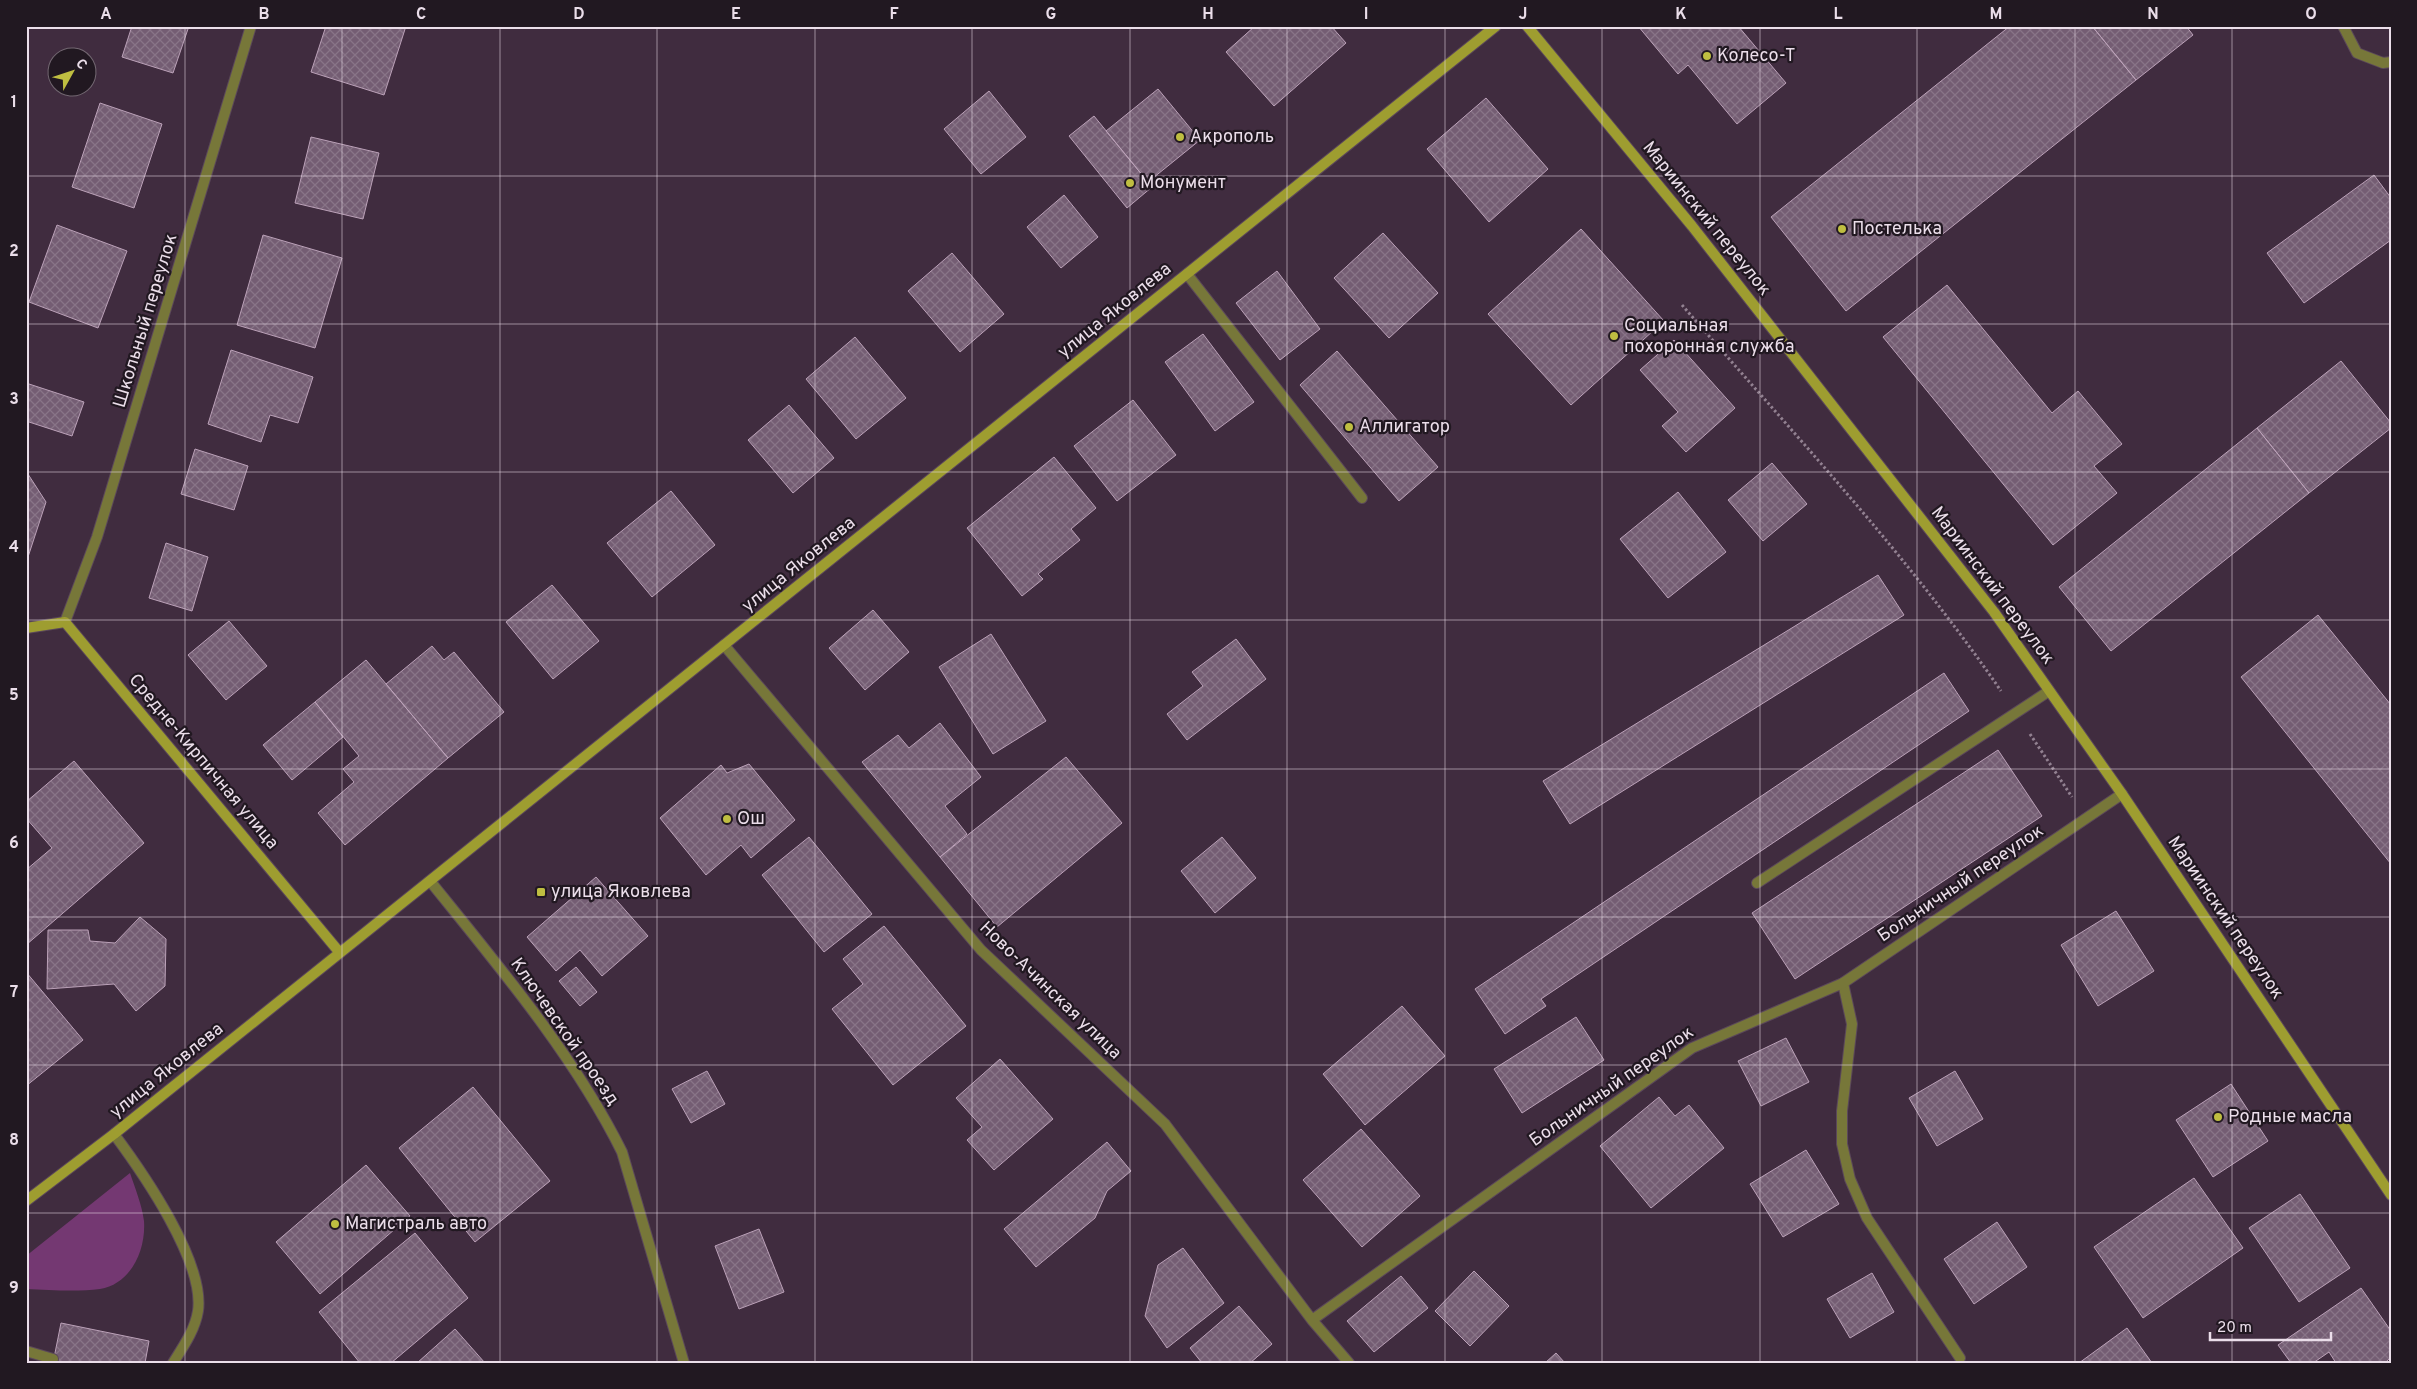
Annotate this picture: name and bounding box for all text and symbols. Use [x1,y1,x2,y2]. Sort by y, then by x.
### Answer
text: A [100,5,112,25]
text: B [258,5,270,25]
text: C [416,5,426,25]
text: D [573,5,585,25]
text: E [731,5,741,25]
text: F [889,5,899,25]
text: G [1046,5,1056,25]
text: H [1202,5,1214,25]
text: I [1364,5,1368,25]
text: J [1519,5,1527,25]
text: K [1675,5,1687,25]
text: L [1833,5,1843,25]
text: M [1990,5,2002,25]
text: N [2147,5,2159,25]
text: O [2305,5,2317,25]
place label: Колесо-Т [1717,45,1795,68]
north arrow [48,48,98,98]
marker: Колесо-Т [1701,50,1713,62]
text: С [71,56,90,74]
text: 1 [11,93,17,113]
place label: Акрополь [1190,126,1274,149]
marker: Акрополь [1174,131,1186,143]
street label: Мариинский переулок [1637,137,1775,301]
place label: Монумент [1140,172,1226,195]
marker: Монумент [1124,177,1136,189]
place label: Постелька [1852,218,1942,241]
marker: Постелька [1836,223,1848,235]
street label: Школьный переулок [109,231,183,411]
text: 2 [9,242,19,262]
street label: улица Яковлева [1053,258,1177,364]
place label: Социальная похоронная служба [1624,315,1794,359]
marker: Социальная похоронная служба [1608,330,1620,342]
text: 3 [9,390,19,410]
place label: Аллигатор [1359,416,1450,439]
marker: Аллигатор [1343,421,1355,433]
street label: Мариинский переулок [1925,502,2059,670]
street label: улица Яковлева [737,512,861,618]
text: 4 [9,538,19,558]
street label: Средне-Кирпичная улица [123,670,283,854]
text: 5 [9,686,19,706]
place label: Ош [737,808,765,831]
marker: Ош [721,813,733,825]
street label: Больничный переулок [1874,820,2048,948]
street label: Мариинский переулок [2162,832,2288,1004]
text: 6 [9,834,19,854]
place label: улица Яковлева [551,881,691,904]
marker: улица Яковлева [535,886,547,898]
street label: Ново-Ачинская улица [974,917,1126,1065]
street label: Ключевской проезд [504,954,624,1110]
text: 7 [10,983,18,1003]
street label: улица Яковлева [105,1018,229,1124]
street label: Больничный переулок [1525,1022,1699,1152]
place label: Родные масла [2228,1106,2352,1129]
marker: Родные масла [2212,1111,2224,1123]
text: 8 [9,1131,19,1151]
place label: Магистраль авто [345,1213,487,1236]
marker: Магистраль авто [329,1218,341,1230]
text: 9 [9,1279,19,1299]
scale bar [2210,1309,2331,1341]
text: 20 m [2217,1319,2252,1338]

